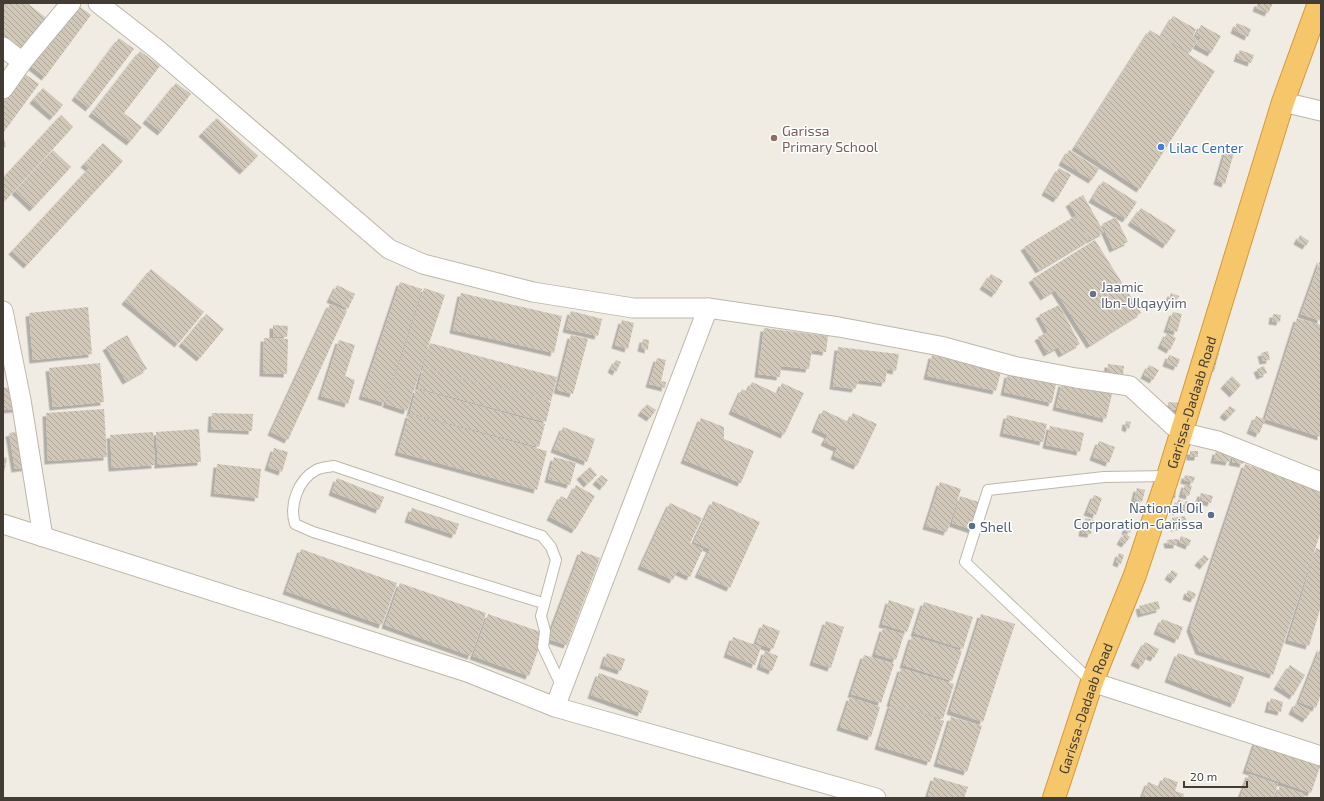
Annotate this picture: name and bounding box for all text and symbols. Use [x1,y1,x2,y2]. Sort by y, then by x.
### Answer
place label: Garissa Primary School [782,122,879,155]
marker: Garissa Primary School [769,133,779,143]
place label: Lilac Center [1169,139,1244,156]
marker: Lilac Center [1156,142,1166,152]
place label: Jaamic Ibn-Ulqayyim [1101,278,1187,311]
marker: Jaamic Ibn-Ulqayyim [1088,289,1098,299]
street label: Garissa-Dadaab Road [1162,334,1219,470]
place label: National Oil Corporation-Garissa [1073,499,1204,532]
marker: National Oil Corporation-Garissa [1206,510,1216,520]
place label: Shell [980,518,1013,535]
marker: Shell [967,521,977,531]
street label: Garissa-Dadaab Road [1054,640,1115,776]
scale bar [1184,763,1247,789]
text: 20 m [1190,769,1217,783]

